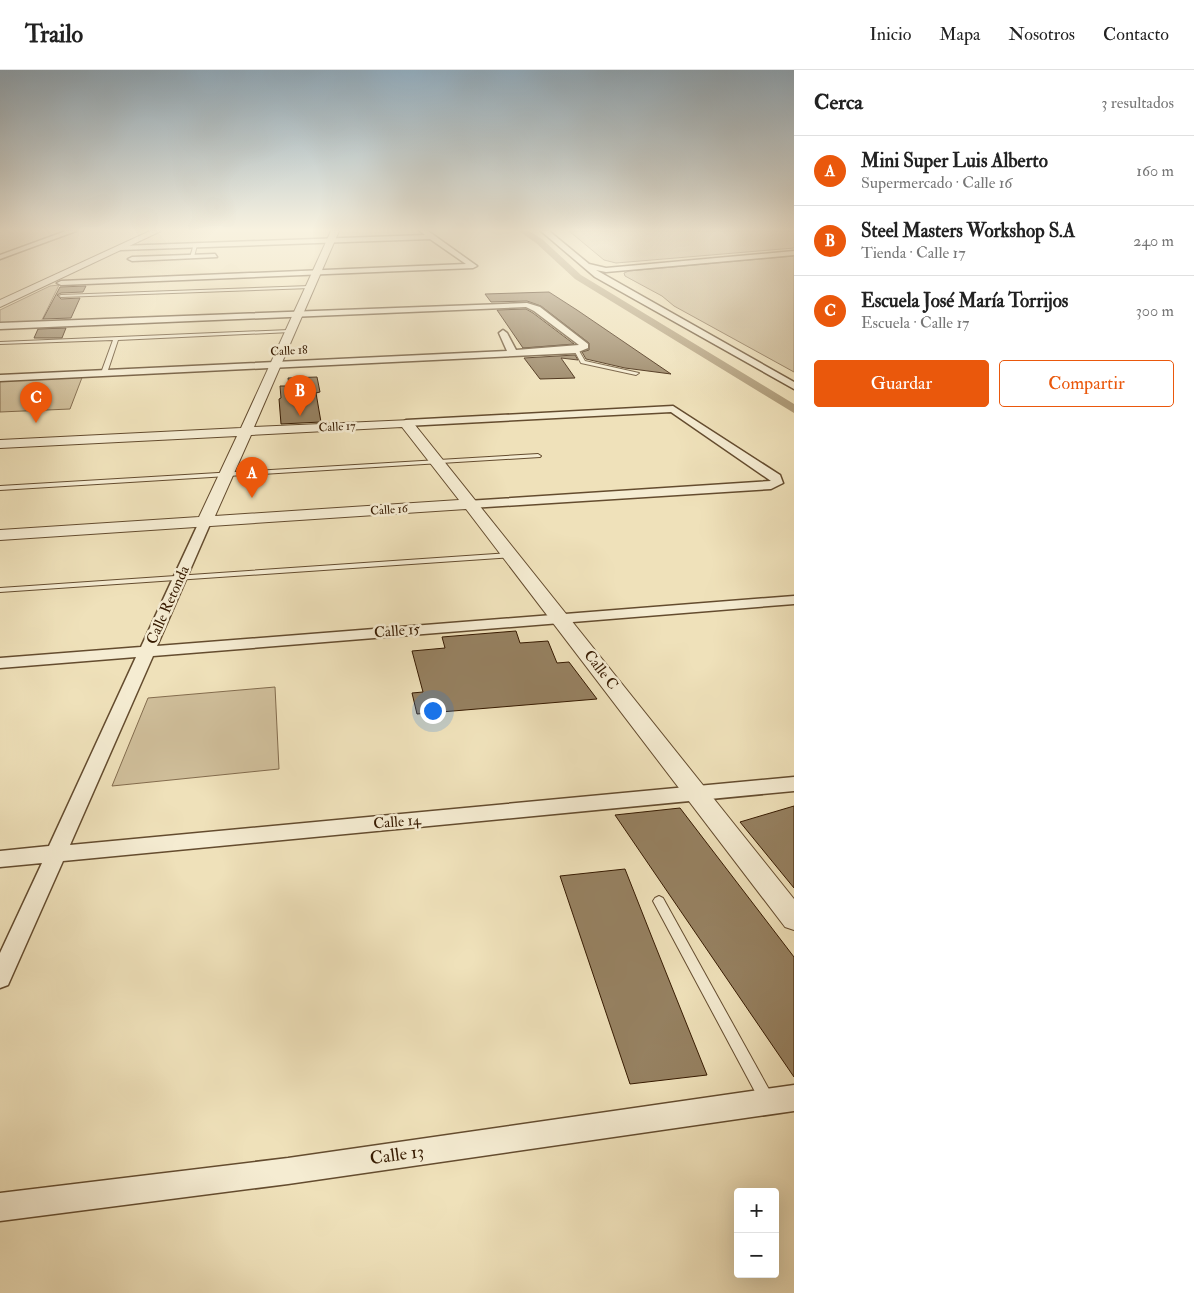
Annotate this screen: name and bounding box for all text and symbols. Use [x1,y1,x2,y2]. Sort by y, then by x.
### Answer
text: Trailo [25,19,83,50]
text: Inicio [869,23,911,46]
text: Mapa [939,23,981,46]
text: Nosotros [1009,23,1075,46]
text: Contacto [1103,23,1169,46]
text: Cerca [814,89,863,116]
text: 3 resultados [1101,93,1174,113]
text: Mini Super Luis Alberto [861,149,1048,173]
text: A [825,161,835,181]
text: 160 m [1136,161,1174,181]
text: Supermercado · Calle 16 [861,173,1012,193]
text: Steel Masters Workshop S.A [861,219,1075,243]
text: B [825,231,835,251]
text: 240 m [1133,231,1174,251]
text: Tienda · Calle 17 [861,243,966,263]
text: Escuela José María Torrijos [861,289,1068,313]
text: C [824,301,836,321]
text: 300 m [1136,301,1174,321]
text: Escuela · Calle 17 [861,313,969,333]
street label: Calle 18 [270,343,308,359]
button: Guardar [814,360,989,407]
button: Compartir [999,360,1174,407]
pin: B [284,375,316,416]
pin: C [20,382,52,423]
street label: Calle 17 [318,419,356,435]
pin: A [236,457,268,498]
street label: Calle 16 [370,501,409,519]
street label: Calle Retonda [142,562,194,647]
street label: Calle 15 [373,619,421,642]
street label: Calle C [580,646,622,694]
your location [420,698,446,724]
street label: Calle 14 [372,810,422,834]
street label: Calle 13 [369,1140,425,1170]
map controls [734,1188,779,1278]
button: + [734,1188,779,1233]
button: − [734,1233,779,1278]

